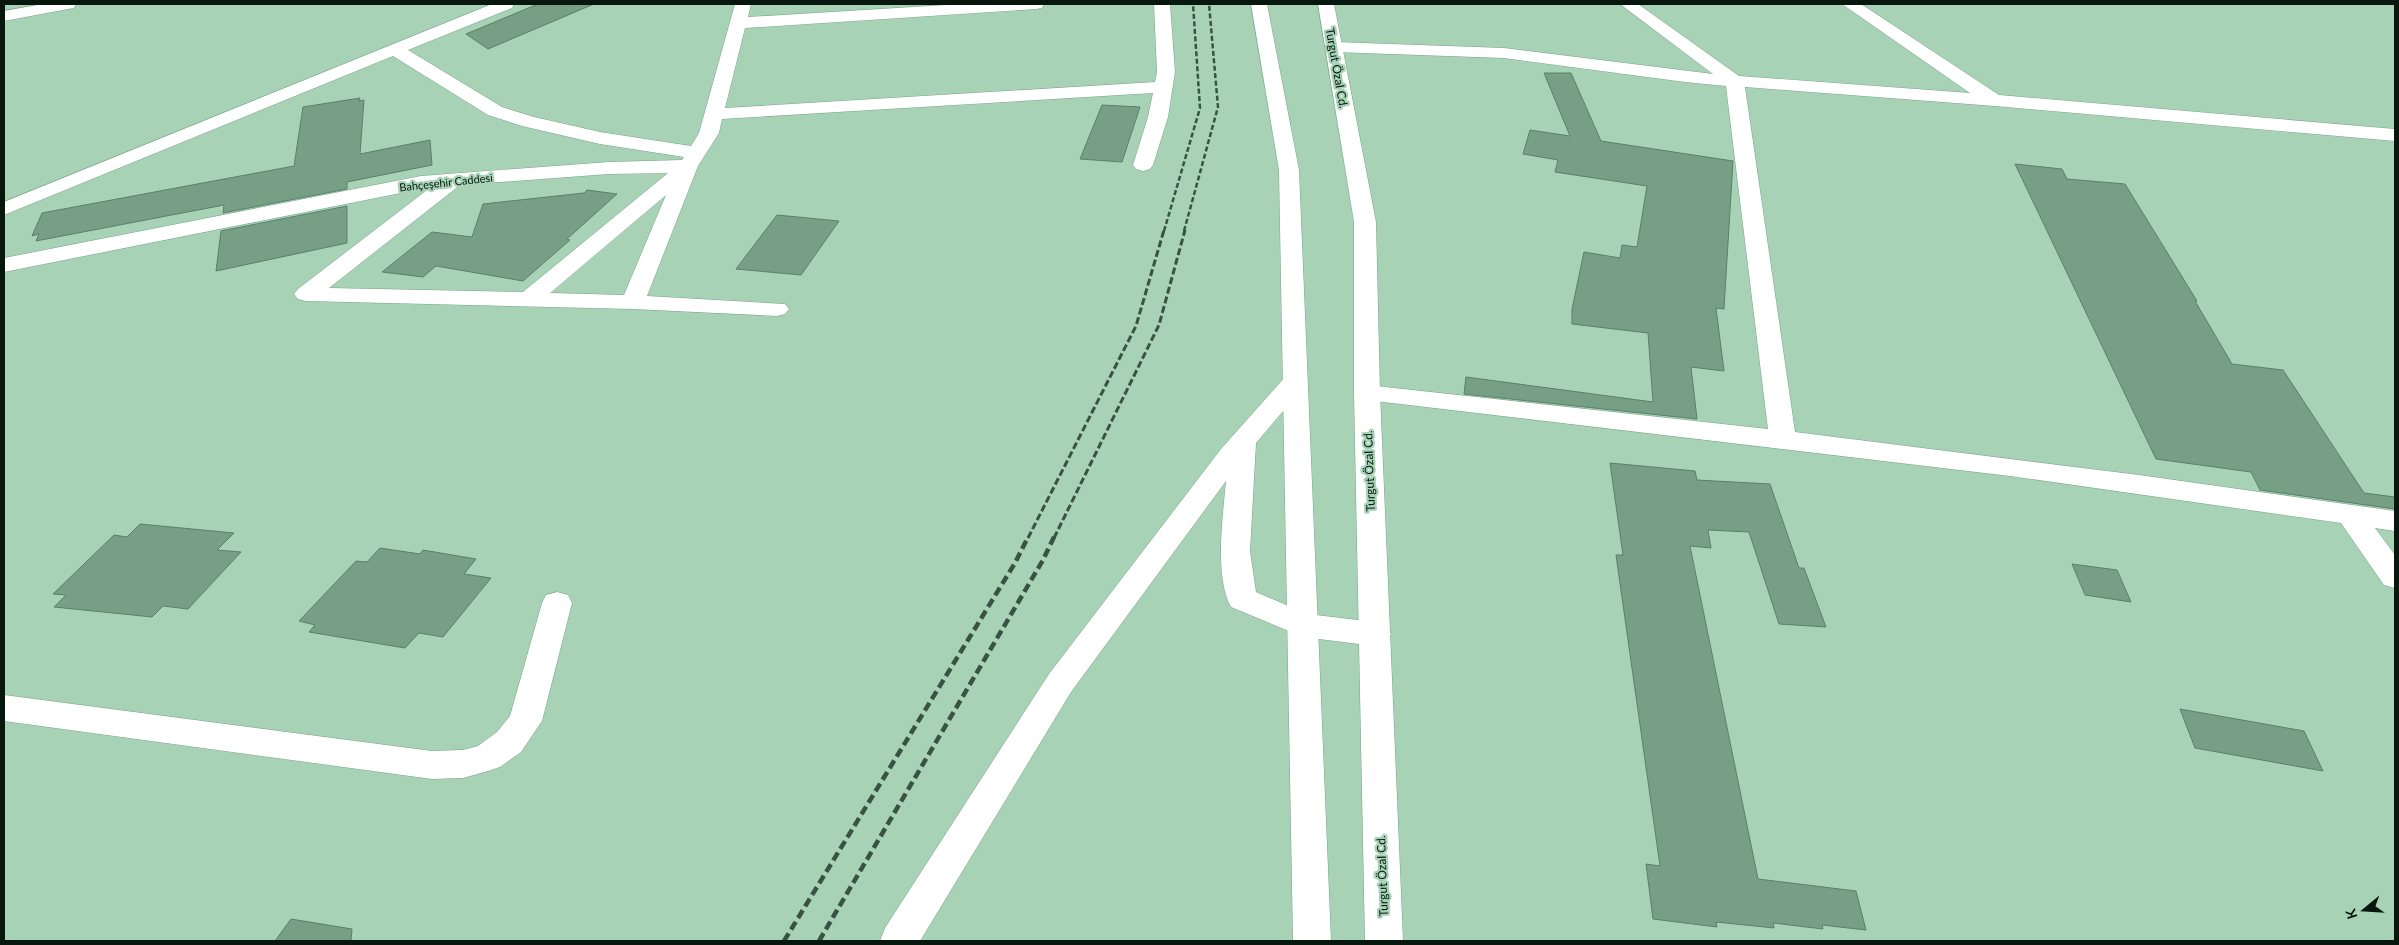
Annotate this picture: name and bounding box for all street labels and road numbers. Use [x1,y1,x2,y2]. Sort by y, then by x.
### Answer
street label: Turgut Özal Cd. [1323,27,1351,109]
street label: Bahçeşehir Caddesi [399,171,494,193]
street label: Turgut Özal Cd. [1360,430,1378,512]
street label: Turgut Özal Cd. [1373,835,1391,917]

